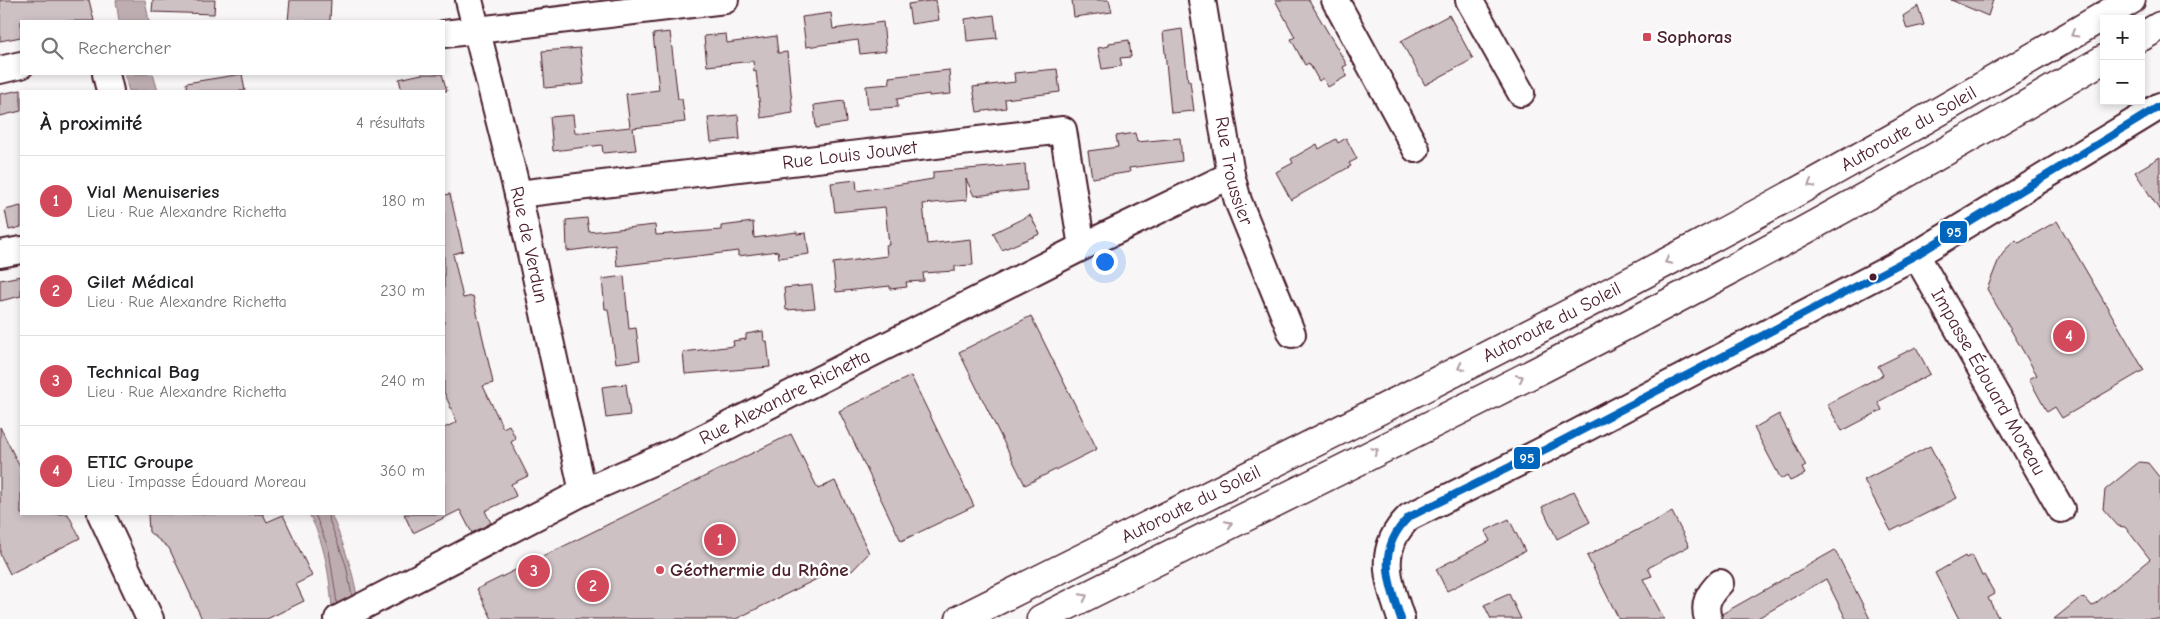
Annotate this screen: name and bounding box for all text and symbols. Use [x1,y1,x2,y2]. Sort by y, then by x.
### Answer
map controls [2100,15,2145,105]
button: + [2100,15,2145,60]
search box [20,20,445,75]
place label: Sophoras [1657,26,1732,48]
one-way arrow [2070,27,2079,37]
marker: Sophoras [1641,31,1653,43]
icon: search [38,34,66,62]
text: Rechercher [78,37,171,59]
button: − [2100,60,2145,105]
street label: Autoroute du Soleil [1837,81,1980,176]
text: À proximité [40,111,142,135]
text: 4 résultats [356,114,425,132]
street label: Rue Troussier [1211,115,1258,229]
street label: Rue Louis Jouvet [781,136,919,174]
one-way arrow [1808,178,1817,188]
text: Vial Menuiseries [87,181,219,203]
street label: Rue de Verdun [506,184,552,305]
text: 1 [53,192,59,210]
text: 180 m [382,192,425,210]
text: Lieu · Rue Alexandre Richetta [87,203,287,221]
line badge: 95 [1939,220,1968,244]
text: 95 [1947,224,1961,241]
your location [1092,249,1118,275]
one-way arrow [1664,255,1673,265]
text: Gilet Médical [87,271,194,293]
unlabelled marker [1868,272,1878,282]
street label: Autoroute du Soleil [1479,277,1624,367]
text: 2 [52,282,60,300]
text: 230 m [380,282,425,300]
street label: Impasse Édouard Moreau [1926,284,2050,479]
text: Lieu · Rue Alexandre Richetta [87,293,287,311]
pin: 4 [2053,317,2085,355]
street label: Rue Alexandre Richetta [696,345,874,449]
text: Technical Bag [87,361,200,383]
one-way arrow [1458,361,1467,371]
text: 3 [52,372,60,390]
text: 240 m [381,372,425,390]
one-way arrow [1515,374,1524,385]
text: Lieu · Rue Alexandre Richetta [87,383,287,401]
line badge: 95 [1513,446,1541,470]
one-way arrow [1369,447,1378,457]
text: 95 [1520,450,1534,467]
text: ETIC Groupe [87,451,193,473]
street label: Autoroute du Soleil [1118,460,1264,548]
text: 4 [52,462,60,480]
text: 360 m [380,462,425,480]
text: Lieu · Impasse Édouard Moreau [87,473,306,491]
one-way arrow [1224,520,1233,530]
pin: 1 [704,521,736,559]
pin: 3 [518,552,550,590]
place label: Géothermie du Rhône [670,559,849,581]
marker: Géothermie du Rhône [654,564,666,576]
pin: 2 [577,567,609,605]
one-way arrow [1079,593,1088,603]

